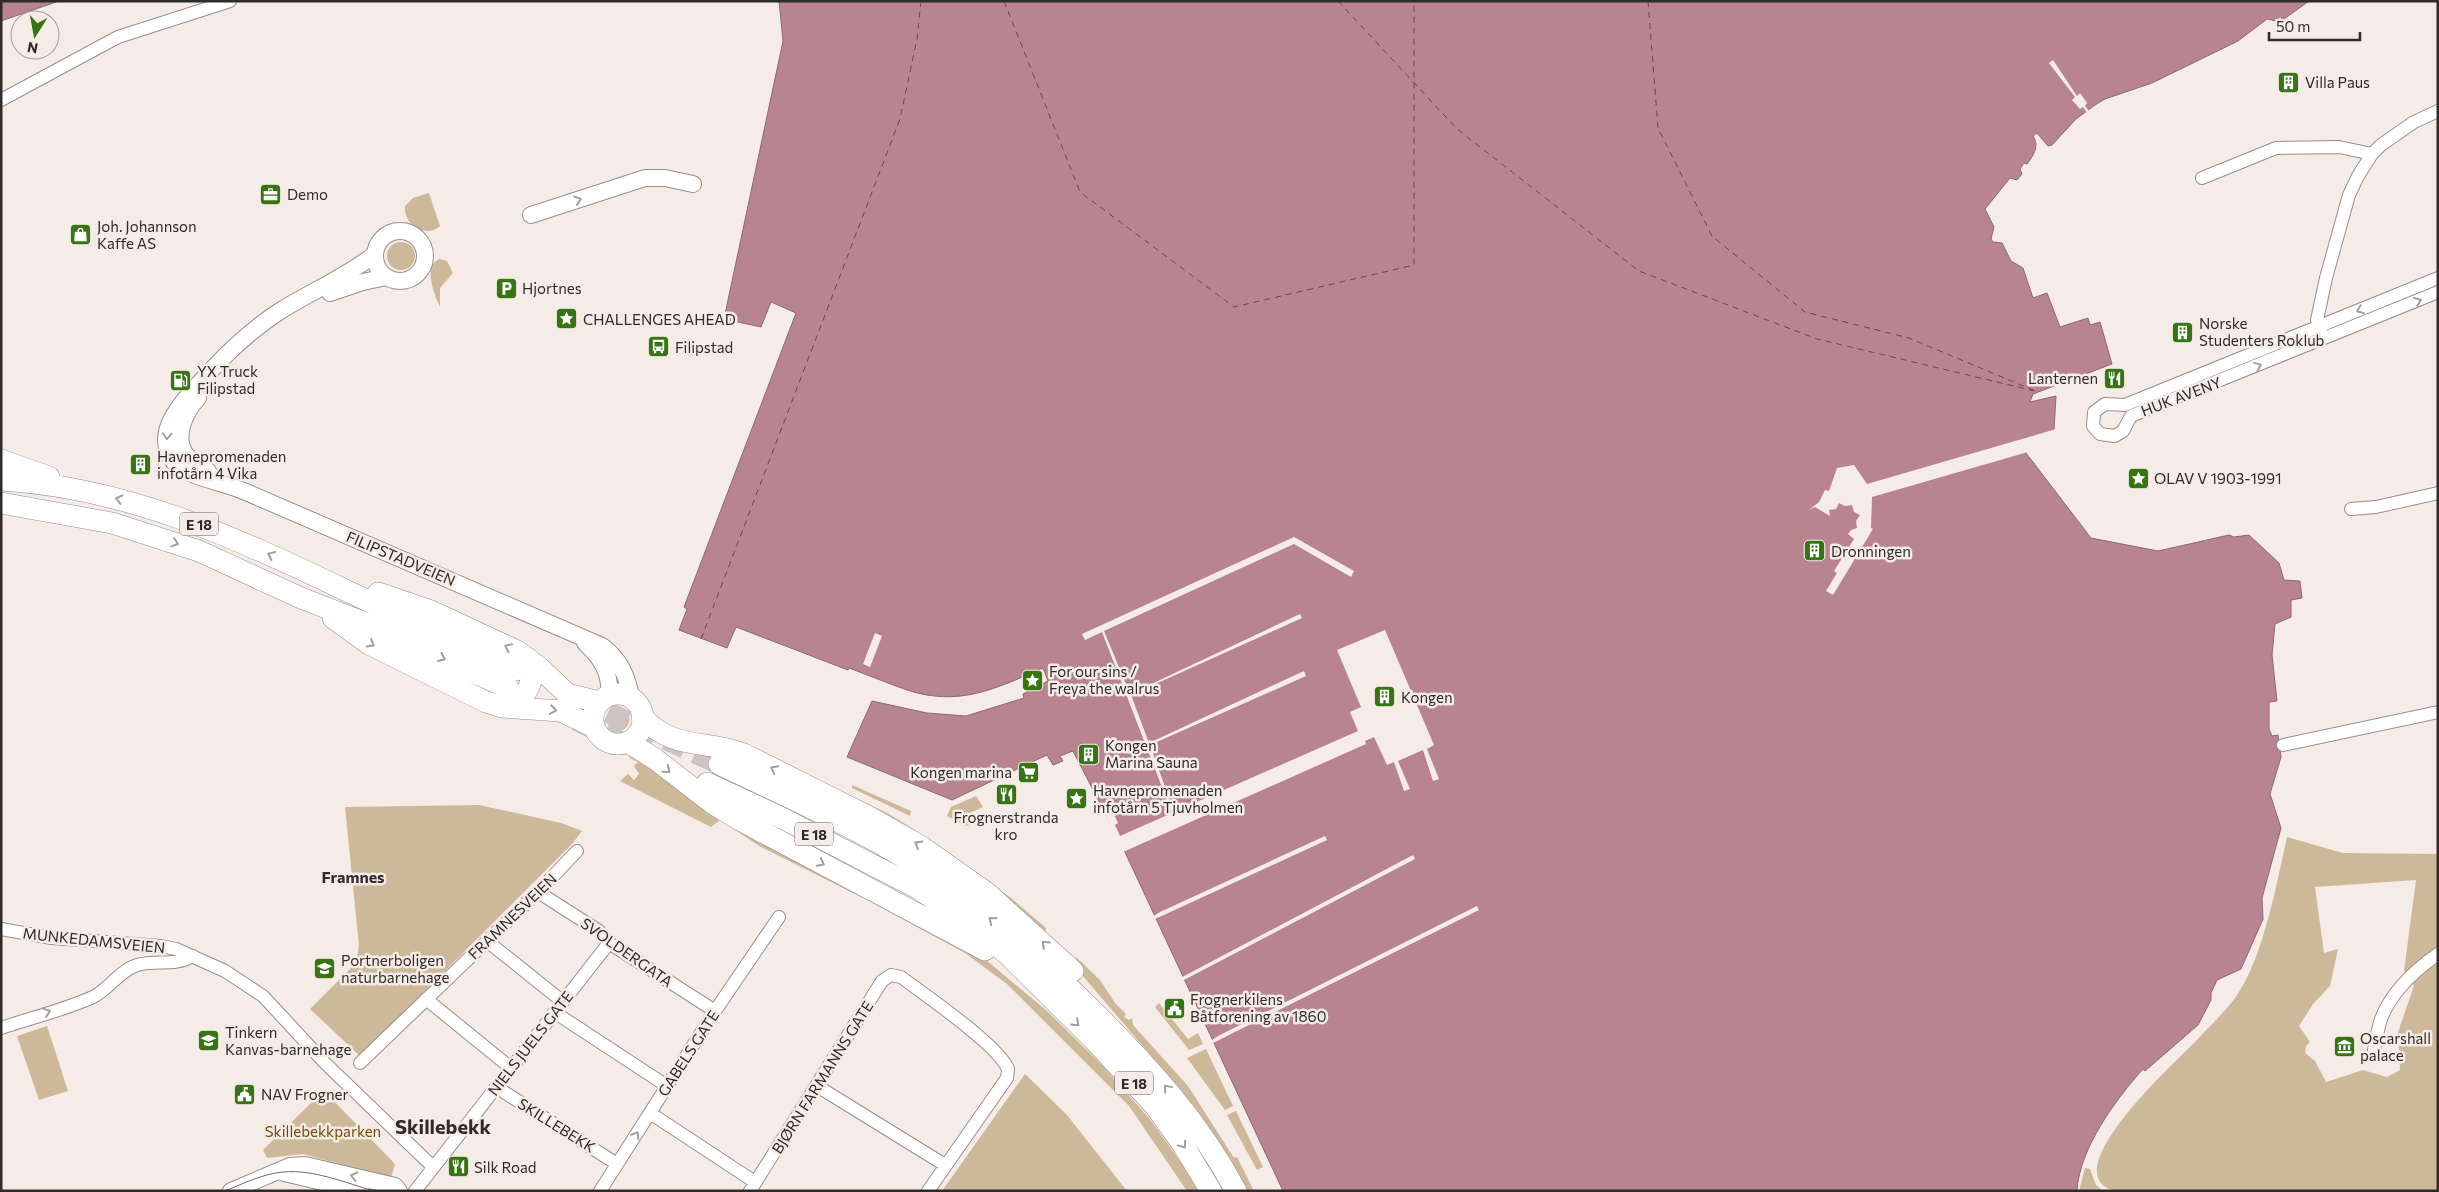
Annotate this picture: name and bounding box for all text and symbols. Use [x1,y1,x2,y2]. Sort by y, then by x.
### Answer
north arrow [10,10,60,60]
scale bar [2269,10,2360,42]
text: 50 m [2276,17,2310,35]
text: N [26,39,39,58]
building icon: Villa Paus [2277,70,2301,94]
place label: Villa Paus [2305,73,2370,91]
office icon: Demo [259,182,283,206]
place label: Demo [287,185,328,203]
one-way arrow [573,195,581,205]
place label: Joh. Johannson Kaffe AS [97,217,197,252]
shop icon: Joh. Johannson Kaffe AS [69,223,93,247]
parking icon: Hjortnes [494,276,518,300]
place label: Hjortnes [522,279,582,297]
one-way arrow [2413,296,2421,306]
one-way arrow [2356,304,2365,314]
place icon: CHALLENGES AHEAD [555,307,579,331]
place label: CHALLENGES AHEAD [583,310,736,328]
place label: Norske Studenters Roklub [2199,314,2325,349]
building icon: Norske Studenters Roklub [2171,320,2195,344]
bus stop icon: Filipstad [647,335,671,359]
place label: Filipstad [675,338,733,356]
one-way arrow [2253,361,2262,372]
place label: YX Truck Filipstad [197,362,258,397]
restaurant icon: Lanternen [2102,366,2126,390]
fuel station icon: YX Truck Filipstad [169,368,193,392]
place label: Lanternen [2028,369,2098,387]
street label: HUK AVENY [2138,372,2224,420]
one-way arrow [162,432,173,440]
place label: Havnepromenaden infotårn 4 Vika [157,447,286,482]
building icon: Havnepromenaden infotårn 4 Vika [129,453,153,477]
place icon: OLAV V 1903-1991 [2126,466,2150,490]
place label: OLAV V 1903-1991 [2154,469,2282,487]
one-way arrow [114,494,123,505]
road number: E 18 [180,512,218,536]
street label: FILIPSTADVEIEN [344,527,458,589]
one-way arrow [171,537,179,547]
building icon: Dronningen [1803,539,1827,563]
place label: Dronningen [1831,542,1911,560]
one-way arrow [267,551,276,562]
one-way arrow [365,638,374,648]
one-way arrow [504,643,513,653]
one-way arrow [437,651,446,662]
place label: For our sins / Freya the walrus [1049,662,1160,697]
place icon: For our sins / Freya the walrus [1021,668,1045,692]
building icon: Kongen [1373,685,1397,709]
place label: Kongen [1401,688,1453,706]
one-way arrow [549,704,558,714]
place label: Kongen Marina Sauna [1105,736,1198,771]
building icon: Kongen Marina Sauna [1077,742,1101,766]
supermarket icon: Kongen marina [1016,760,1040,784]
place label: Kongen marina [910,763,1012,781]
one-way arrow [662,764,671,773]
one-way arrow [770,765,779,775]
place label: Havnepromenaden infotårn 5 Tjuvholmen [1093,781,1243,816]
restaurant icon: Frognerstranda kro [994,782,1018,806]
place icon: Havnepromenaden infotårn 5 Tjuvholmen [1065,787,1089,811]
place label: Frognerstranda kro [953,808,1059,843]
road number: E 18 [795,822,833,846]
one-way arrow [914,841,923,851]
one-way arrow [815,857,824,867]
district label: Framnes [321,867,385,886]
street label: FRAMNESVEIEN [464,869,560,963]
street label: SVOLDERGATA [578,914,676,990]
one-way arrow [989,916,998,925]
street label: MUNKEDAMSVEIEN [22,924,166,956]
one-way arrow [1042,941,1051,950]
place label: Portnerboligen naturbarnehage [341,951,450,986]
school or university icon: Portnerboligen naturbarnehage [313,957,337,981]
street label: NIELS JUELS GATE [484,987,576,1099]
place label: Frognerkilens Båtforening av 1860 [1190,990,1326,1025]
public building icon: Frognerkilens Båtforening av 1860 [1162,996,1186,1020]
street label: BJØRN FARMANNS GATE [768,997,876,1157]
street label: GABELS GATE [654,1007,722,1099]
one-way arrow [43,1008,51,1018]
one-way arrow [1070,1017,1079,1026]
place label: Tinkern Kanvas-barnehage [225,1023,352,1058]
school or university icon: Tinkern Kanvas-barnehage [197,1029,221,1053]
place label: Oscarshall palace [2360,1029,2431,1064]
museum icon: Oscarshall palace [2332,1035,2356,1059]
road number: E 18 [1115,1072,1153,1094]
public building icon: NAV Frogner [233,1082,257,1106]
place label: NAV Frogner [261,1085,348,1103]
one-way arrow [1163,1085,1172,1094]
street label: SKILLEBEKK [515,1094,599,1156]
district label: Skillebekk [395,1114,491,1138]
park label: Skillebekkparken [265,1122,381,1140]
one-way arrow [630,1131,639,1141]
one-way arrow [1177,1139,1186,1149]
restaurant icon: Silk Road [446,1155,470,1179]
place label: Silk Road [474,1158,537,1176]
one-way arrow [349,1171,358,1182]

